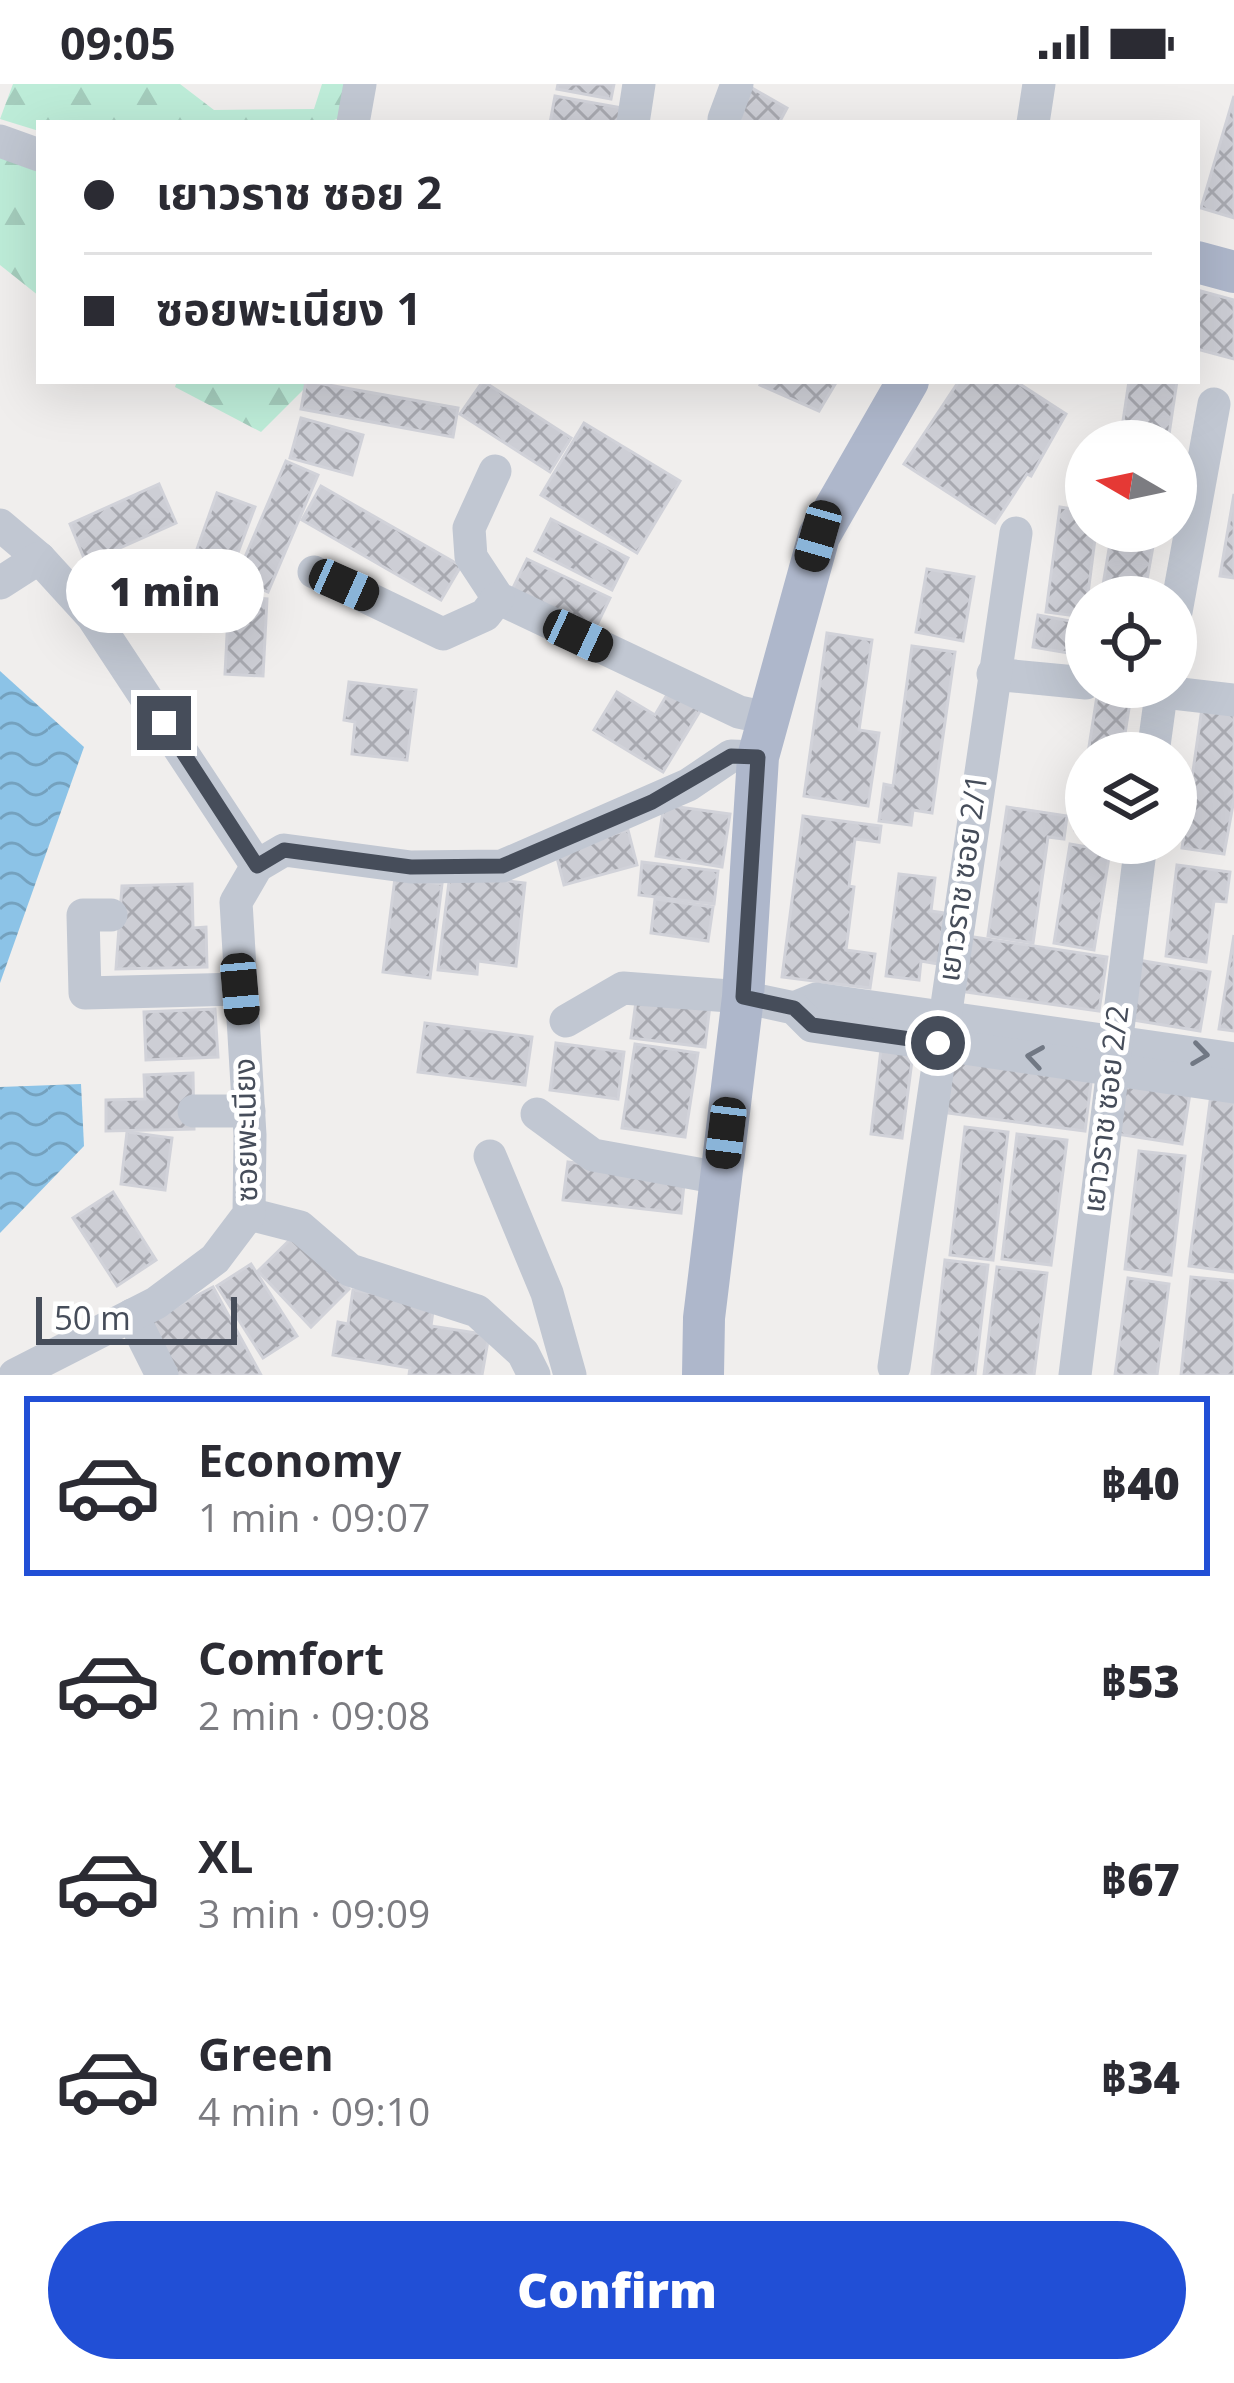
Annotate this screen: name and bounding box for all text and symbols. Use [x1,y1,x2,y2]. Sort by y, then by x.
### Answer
text: 09:05 [60,12,176,73]
text: เยาวราช ซอย 2 [156,161,442,222]
text: ซอยพะเนียง 1 [156,277,422,338]
north arrow [1065,420,1197,552]
map controls [1065,420,1197,864]
car [791,496,845,576]
callout: 1 min [65,549,263,633]
car [304,554,384,616]
text: 1 min [110,564,220,617]
button: locate [1065,576,1197,708]
car [538,604,618,668]
route end [137,696,191,750]
button: layers [1065,732,1197,864]
street label: เยาวราช ซอย 2/1 [927,772,996,984]
car [219,952,261,1026]
street label: เยาวราช ซอย 2/2 [1071,1003,1138,1215]
route start [911,1016,965,1070]
one-way arrow [1190,1040,1209,1066]
one-way arrow [1025,1046,1045,1071]
street label: ซอยพะเนียง [223,1058,266,1202]
car [704,1095,748,1171]
scale bar [36,1291,237,1344]
text: 50 m [54,1295,131,1340]
text: Economy [198,1429,401,1490]
icon: car [54,1432,162,1540]
text: ฿40 [1101,1452,1180,1513]
text: 1 min · 09:07 [198,1490,430,1543]
text: Comfort [198,1627,384,1688]
icon: car [54,1630,162,1738]
text: ฿53 [1101,1650,1180,1711]
text: 2 min · 09:08 [198,1688,430,1741]
text: XL [198,1825,253,1886]
icon: car [54,1828,162,1936]
text: ฿67 [1101,1848,1180,1909]
text: 3 min · 09:09 [198,1886,430,1939]
text: Green [198,2023,334,2084]
icon: car [54,2026,162,2134]
text: ฿34 [1101,2046,1180,2107]
text: 4 min · 09:10 [198,2084,430,2137]
button: Confirm [48,2221,1186,2359]

